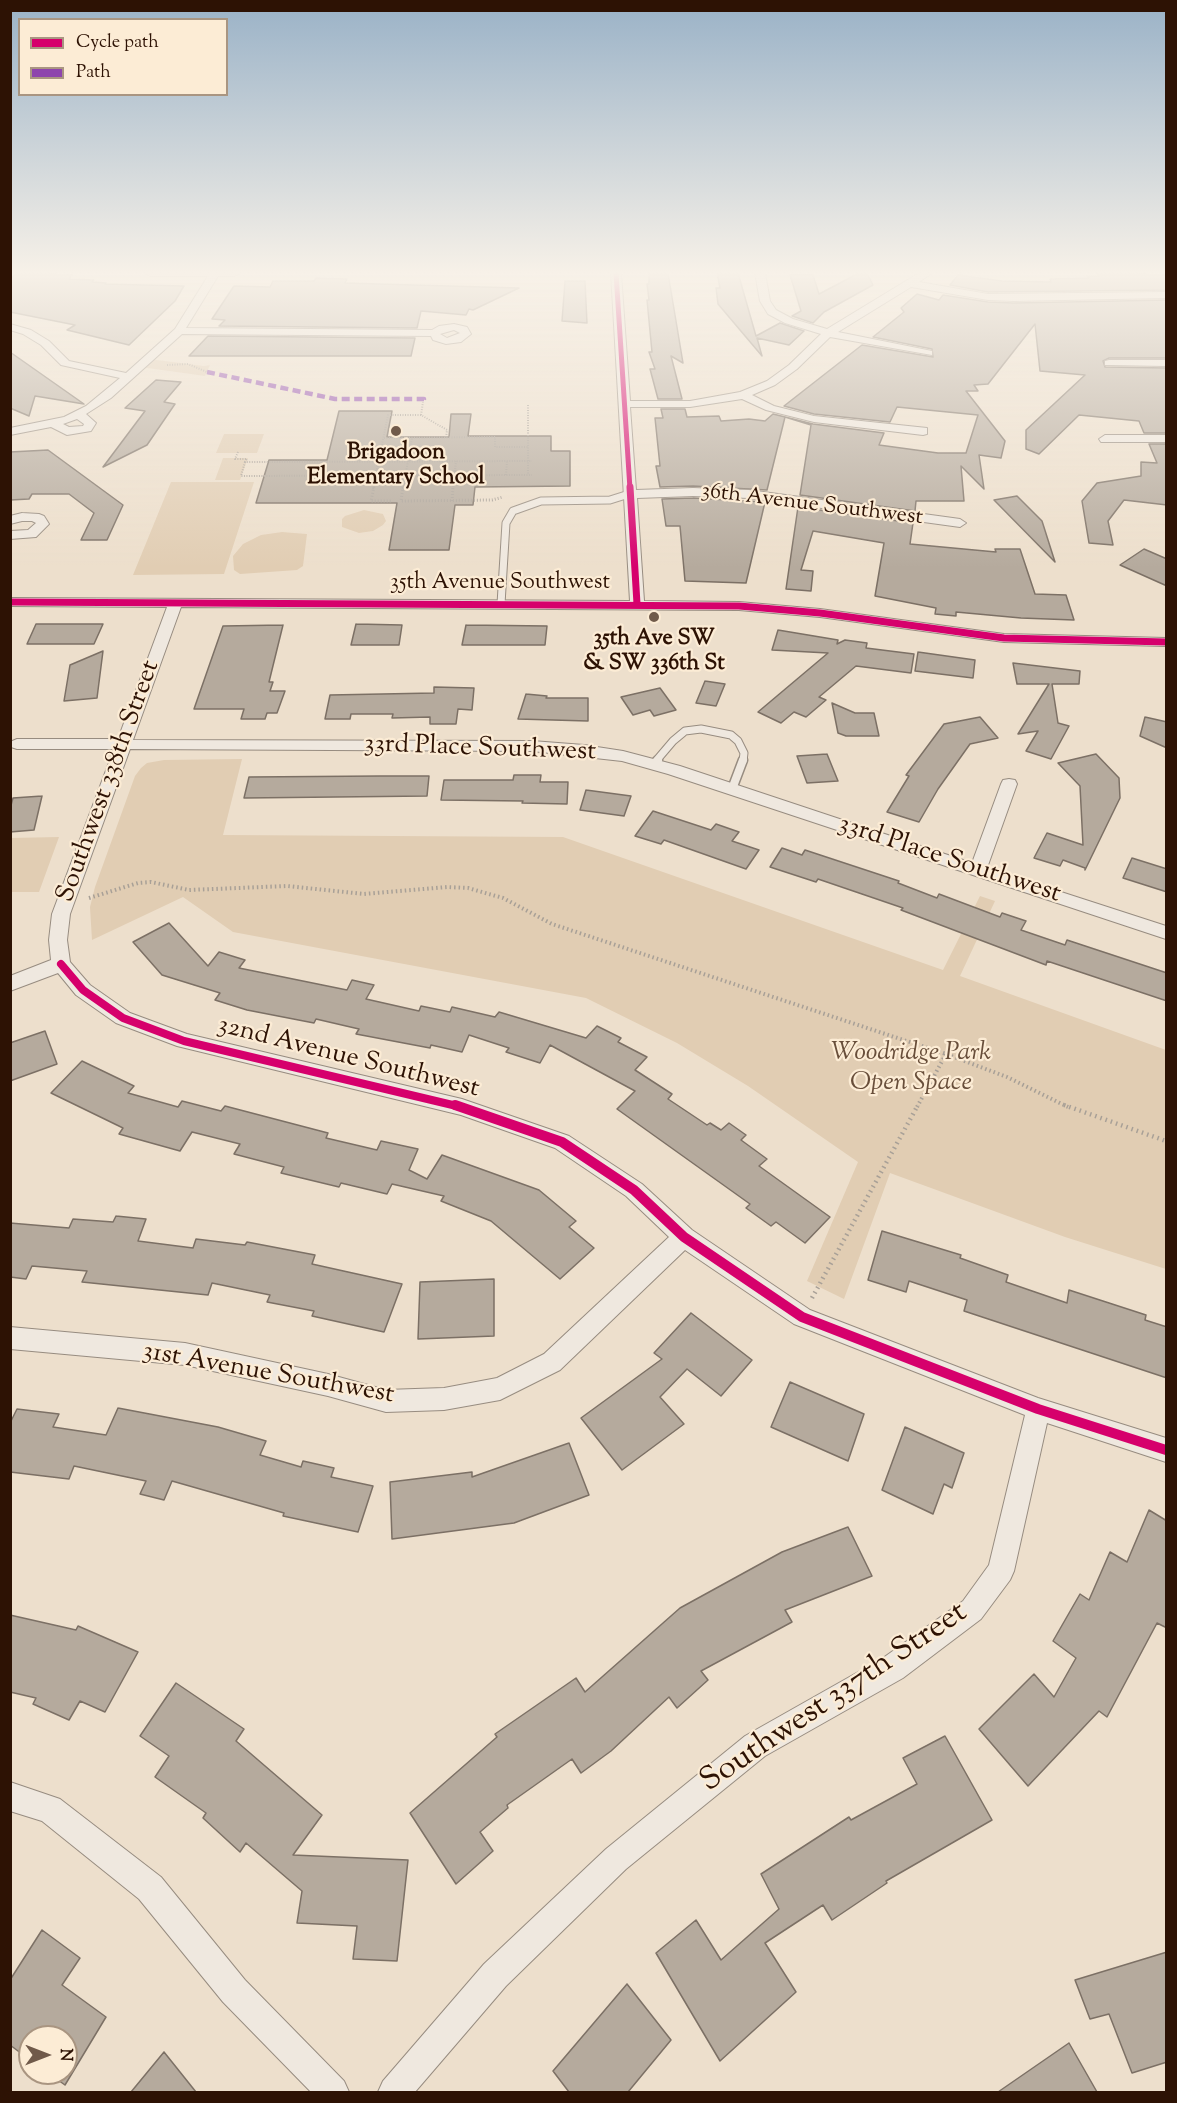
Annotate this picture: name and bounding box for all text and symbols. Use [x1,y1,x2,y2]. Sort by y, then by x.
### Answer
legend [18,18,228,96]
text: Cycle path [76,30,159,56]
text: Path [76,60,111,86]
marker: Brigadoon Elementary School [389,424,403,438]
place label: Brigadoon Elementary School [307,441,485,493]
street label: 36th Avenue Southwest [700,479,924,533]
street label: 35th Avenue Southwest [390,571,610,597]
marker: 35th Ave SW & SW 336th St [647,610,661,624]
place label: 35th Ave SW & SW 336th St [583,627,725,678]
street label: Southwest 338th Street [52,657,168,907]
street label: 33rd Place Southwest [363,730,597,770]
street label: 33rd Place Southwest [834,810,1064,912]
street label: 32nd Avenue Southwest [214,1011,482,1107]
park label: Woodridge Park Open Space [831,1039,991,1100]
street label: 31st Avenue Southwest [140,1338,396,1412]
street label: Southwest 337th Street [694,1595,976,1803]
north arrow [18,2025,78,2085]
text: N [53,2049,76,2061]

